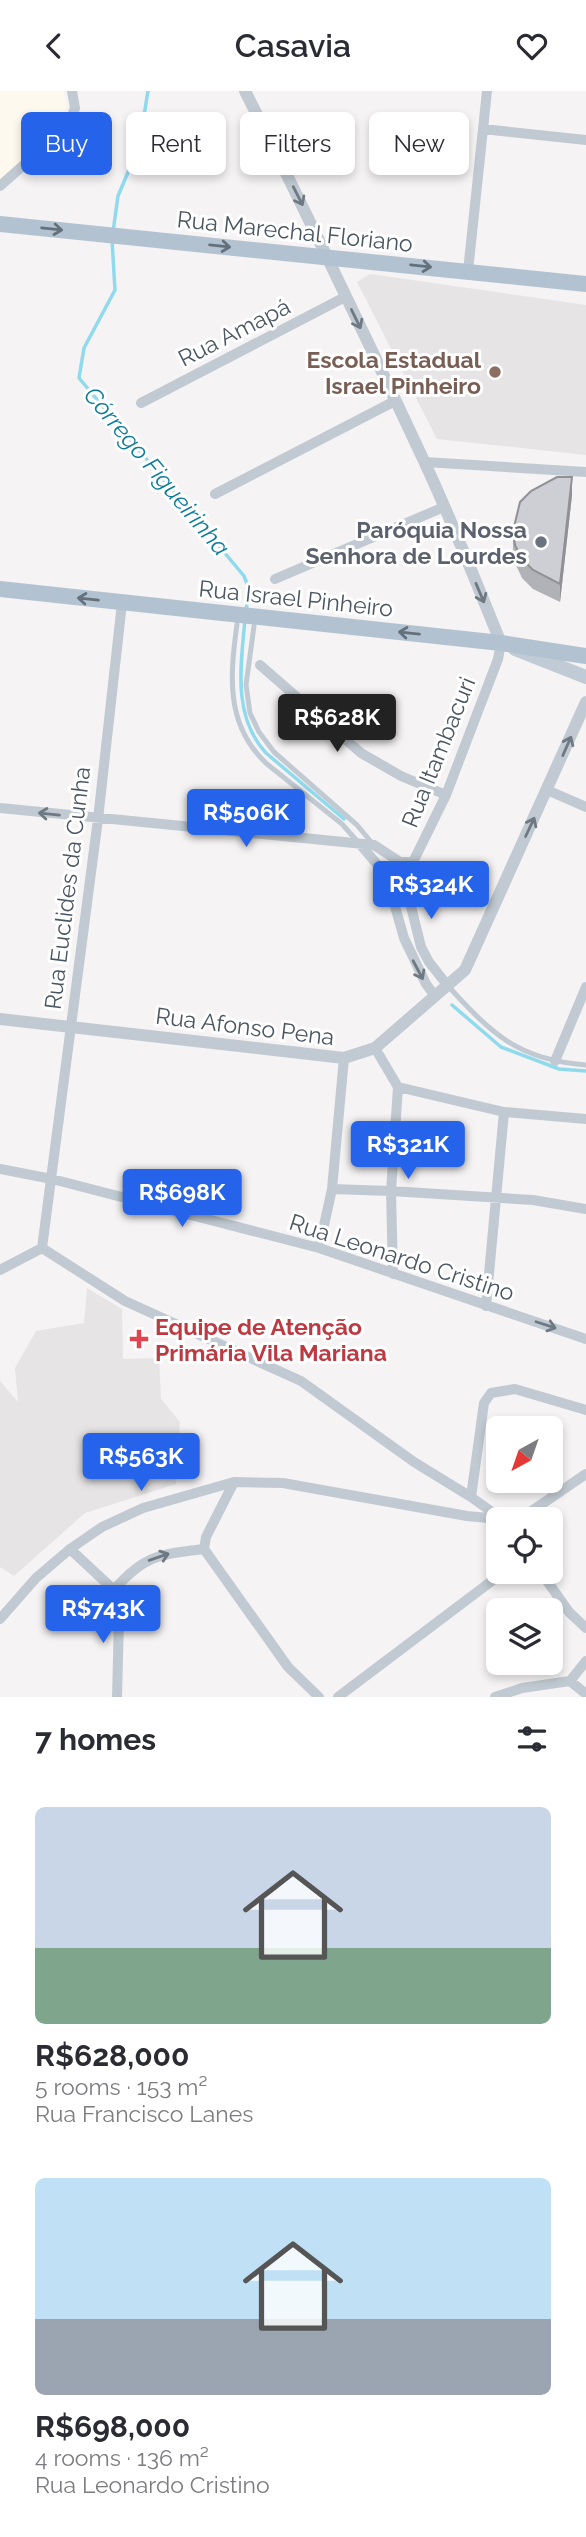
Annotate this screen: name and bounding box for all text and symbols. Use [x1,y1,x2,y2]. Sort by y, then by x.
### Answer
icon: back [35,27,73,65]
text: Casavia [235,27,351,64]
icon: heart [513,27,551,65]
chip: Buy [21,112,112,175]
chip: Rent [126,112,226,175]
chip: Filters [240,112,355,175]
chip: New [369,112,469,175]
one-way arrow [291,185,305,206]
street label: Rua Marechal Floriano [176,205,414,257]
one-way arrow [40,223,63,236]
one-way arrow [208,240,231,253]
one-way arrow [409,260,432,273]
street label: Rua Amapá [173,292,295,372]
one-way arrow [349,308,363,329]
place label: Escola Estadual Israel Pinheiro [306,346,482,399]
marker: Escola Estadual Israel Pinheiro [487,364,503,380]
water label: Córrego Figueirinha [78,381,236,561]
place label: Paróquia Nossa Senhora de Lourdes [305,516,527,569]
marker: Paróquia Nossa Senhora de Lourdes [533,534,549,550]
street label: Rua Israel Pinheiro [198,574,394,622]
one-way arrow [475,582,488,603]
one-way arrow [77,592,100,605]
one-way arrow [398,627,421,640]
street label: Rua Itambacuri [396,673,480,831]
pin: R$628K [280,695,394,754]
text: R$628K [294,703,380,730]
one-way arrow [561,736,574,757]
street label: Rua Euclides da Cunha [39,765,95,1011]
pin: R$506K [189,789,303,849]
text: R$506K [203,798,289,825]
one-way arrow [38,807,61,820]
one-way arrow [524,817,537,838]
pin: R$324K [374,861,488,921]
text: R$324K [389,870,473,897]
one-way arrow [412,959,426,980]
street label: Rua Afonso Pena [154,1002,336,1050]
pin: R$321K [351,1121,465,1181]
text: R$321K [367,1130,449,1157]
pin: R$698K [125,1169,239,1229]
text: R$698K [139,1178,225,1205]
street label: Rua Leonardo Cristino [286,1208,518,1306]
place label: Equipe de Atenção Primária Vila Mariana [155,1313,387,1366]
one-way arrow [535,1320,557,1333]
marker: Equipe de Atenção Primária Vila Mariana [129,1329,149,1349]
north arrow [486,1416,564,1493]
map controls [486,1416,563,1675]
pin: R$563K [84,1433,198,1493]
text: R$563K [99,1442,183,1469]
button: locate [486,1507,563,1584]
one-way arrow [148,1550,170,1562]
pin: R$743K [46,1585,160,1645]
text: R$743K [61,1594,145,1621]
button: layers [486,1598,563,1675]
icon: filters [513,1720,551,1758]
text: 7 homes [35,1722,156,1757]
icon: home [230,1852,356,1978]
text: R$628,000 [35,2038,189,2073]
text: 5 rooms · 153 m² [35,2073,207,2100]
text: Rua Francisco Lanes [35,2100,253,2127]
icon: home [230,2223,356,2349]
text: R$698,000 [35,2409,190,2444]
text: 4 rooms · 136 m² [35,2444,209,2471]
text: Rua Leonardo Cristino [35,2471,270,2498]

